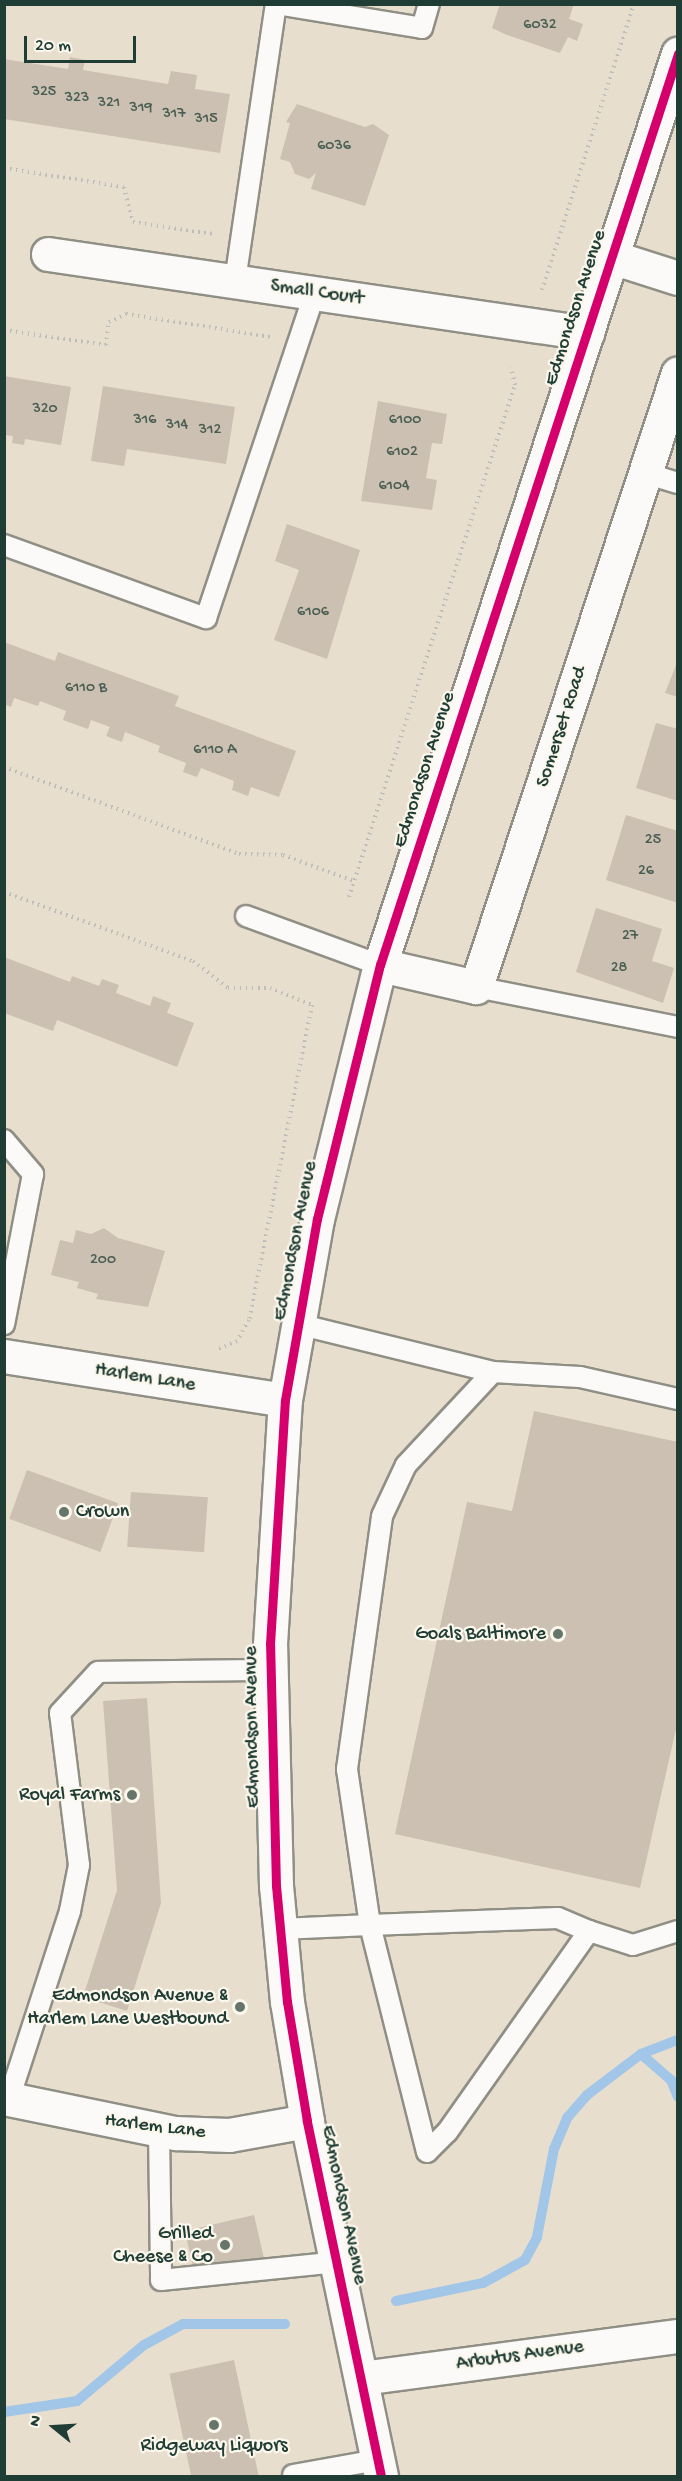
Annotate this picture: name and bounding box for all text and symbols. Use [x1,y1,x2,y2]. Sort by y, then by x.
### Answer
house number: 6032 [523,16,557,36]
scale bar [27,24,140,62]
text: 20 m [35,36,71,57]
house number: 325 [32,83,56,103]
house number: 323 [65,89,89,109]
house number: 321 [98,94,120,114]
house number: 319 [130,99,152,119]
house number: 317 [162,105,186,125]
house number: 315 [194,110,218,130]
house number: 6036 [317,137,351,157]
street label: Edmondson Avenue [540,227,612,389]
street label: Small Court [269,275,365,311]
house number: 320 [32,400,58,420]
house number: 316 [134,411,156,431]
house number: 6100 [389,411,421,431]
house number: 314 [166,416,188,436]
house number: 312 [199,421,221,441]
house number: 6102 [386,443,418,463]
house number: 6104 [378,477,410,497]
house number: 6106 [297,603,329,623]
street label: Somerset Road [531,664,593,790]
house number: 6110 B [65,679,107,699]
street label: Edmondson Avenue [389,689,461,851]
house number: 6110 A [193,741,237,761]
house number: 25 [645,831,661,851]
house number: 26 [638,862,654,882]
house number: 27 [622,927,638,947]
house number: 28 [611,959,627,979]
street label: Edmondson Avenue [269,1159,323,1323]
house number: 200 [90,1251,116,1271]
street label: Harlem Lane [93,1358,197,1398]
place label: Crown [76,1500,129,1524]
marker: Crown [57,1505,71,1519]
place label: Goals Baltimore [415,1622,546,1646]
marker: Goals Baltimore [551,1627,565,1641]
street label: Edmondson Avenue [240,1646,266,1808]
place label: Royal Farms [19,1783,120,1807]
marker: Royal Farms [125,1788,139,1802]
place label: Edmondson Avenue & Harlem Lane Westbound [27,1984,228,2031]
marker: Edmondson Avenue & Harlem Lane Westbound [233,2000,247,2014]
street label: Harlem Lane [103,2109,207,2145]
street label: Edmondson Avenue [314,2123,372,2287]
place label: Grilled Cheese & Co [113,2222,213,2269]
marker: Grilled Cheese & Co [218,2238,232,2252]
street label: Arbutus Avenue [455,2335,585,2377]
north arrow [24,2397,84,2457]
text: N [26,2413,47,2429]
marker: Ridgeway Liquors [207,2418,221,2432]
place label: Ridgeway Liquors [140,2434,288,2458]

